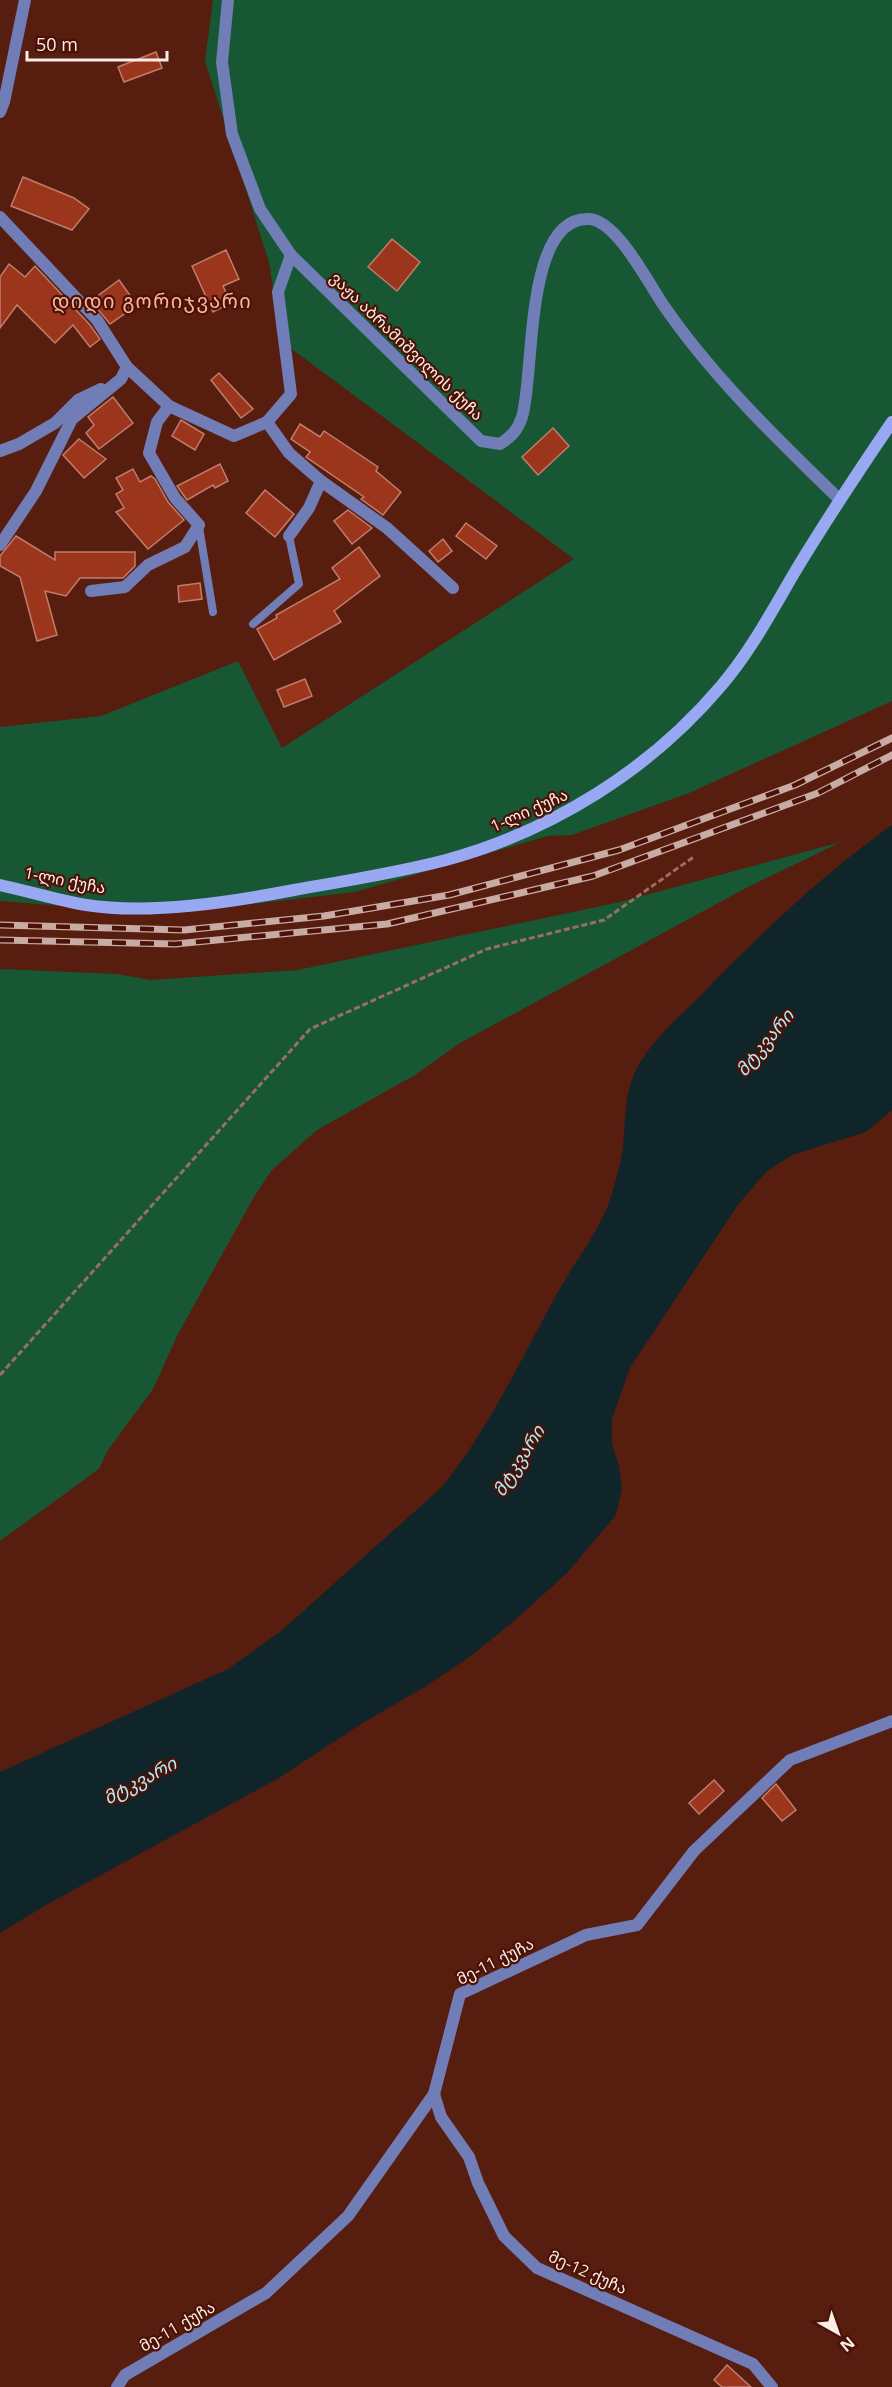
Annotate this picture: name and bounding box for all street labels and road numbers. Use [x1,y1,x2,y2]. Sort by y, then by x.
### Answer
street label: ვაჟა აბრამიშვილის ქუჩა [326,267,488,425]
street label: 1-ლი ქუჩა [487,783,571,837]
street label: 1-ლი ქუჩა [22,861,108,899]
street label: მე-11 ქუჩა [453,1932,537,1990]
street label: მე-12 ქუჩა [545,2245,631,2299]
street label: მე-11 ქუჩა [135,2296,219,2356]

